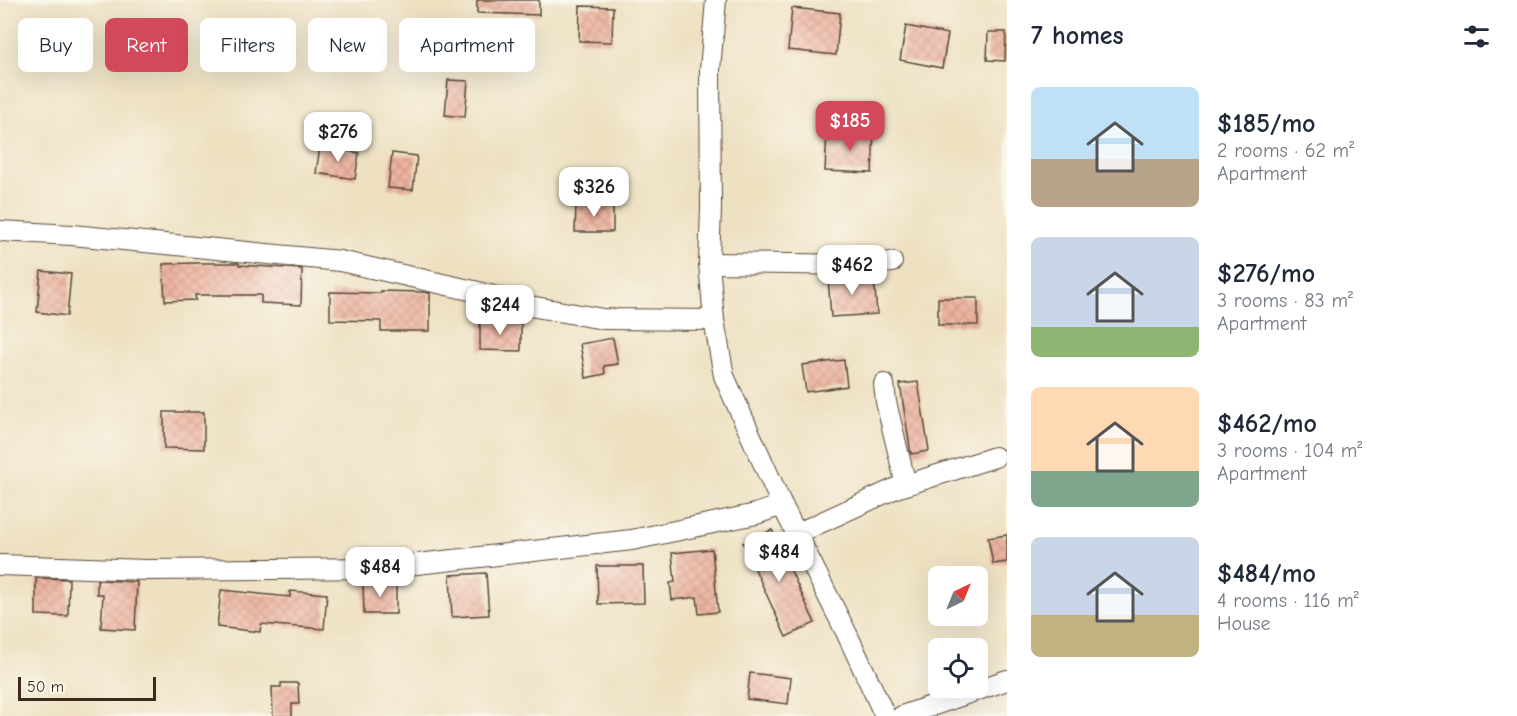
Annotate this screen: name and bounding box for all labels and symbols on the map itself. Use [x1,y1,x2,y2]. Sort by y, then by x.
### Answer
pin: $185 [814,101,886,152]
pin: $276 [302,112,374,163]
pin: $326 [558,167,630,218]
pin: $462 [816,245,888,296]
pin: $244 [464,285,536,336]
pin: $484 [743,532,815,583]
pin: $484 [344,547,416,598]
north arrow [928,566,988,626]
scale bar [18,674,156,702]

